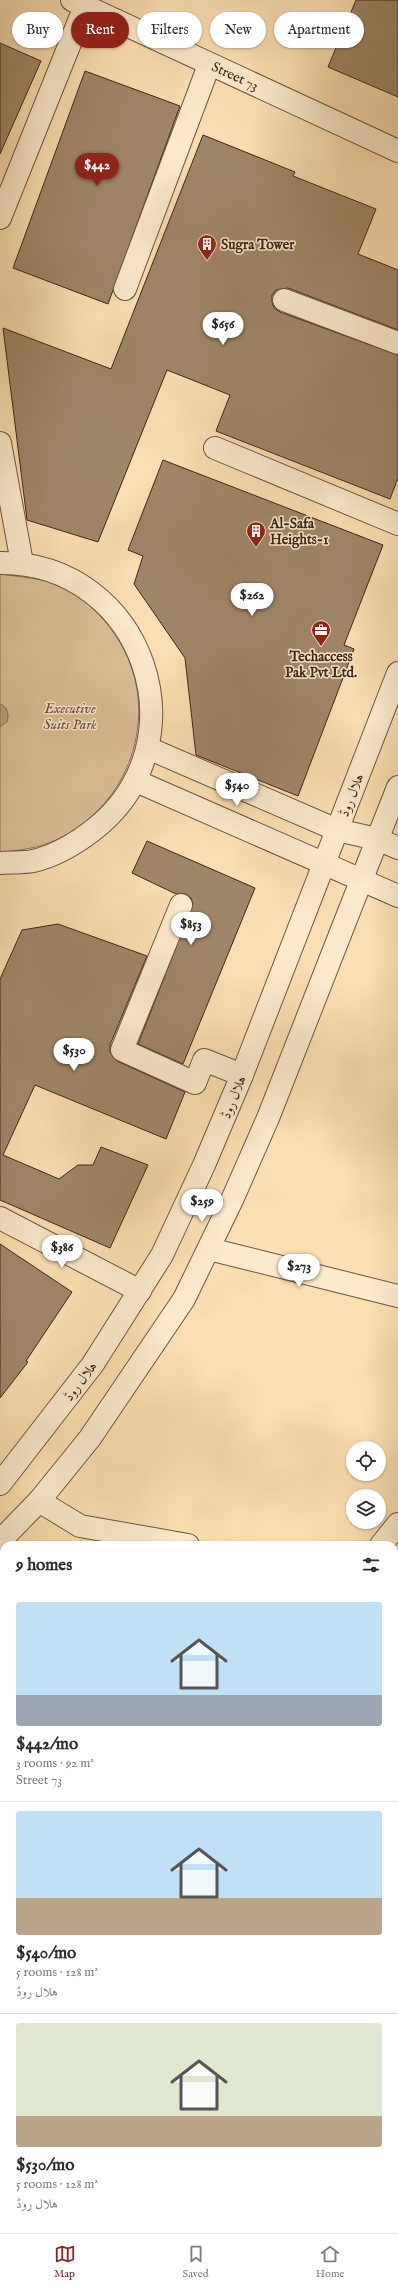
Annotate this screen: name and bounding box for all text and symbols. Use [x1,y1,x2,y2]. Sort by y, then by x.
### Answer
chip: Buy [12,12,63,48]
chip: Rent [71,12,129,48]
chip: Filters [137,12,202,48]
chip: New [210,12,266,48]
chip: Apartment [274,12,364,48]
street label: Street 73 [209,58,261,95]
pin: $442 [73,153,121,187]
text: $442 [84,157,110,174]
building icon: Sugra Tower [196,233,218,261]
place label: Sugra Tower [221,236,295,254]
pin: $656 [199,312,247,346]
text: $656 [212,316,234,333]
place label: Al-Safa Heights-1 [269,515,328,549]
building icon: Al-Safa Heights-1 [245,520,267,548]
pin: $262 [228,583,276,617]
text: $262 [240,587,264,604]
office icon: Techaccess Pak Pvt Ltd. [310,619,332,647]
place label: Techaccess Pak Pvt Ltd. [285,648,357,682]
park label: Executive Suits Park [43,700,97,734]
street label: ہلال روڈ [335,771,368,820]
pin: $540 [213,773,261,807]
text: $540 [225,777,249,794]
pin: $853 [167,912,215,946]
text: $853 [180,916,202,933]
pin: $530 [50,1038,98,1072]
text: $530 [62,1042,86,1059]
street label: ہلال روڈ [217,1073,251,1122]
pin: $259 [178,1189,226,1223]
text: $259 [190,1193,214,1210]
pin: $386 [38,1235,86,1269]
text: $386 [51,1239,73,1256]
pin: $273 [275,1254,323,1288]
text: $273 [287,1258,311,1275]
street label: ہلال روڈ [60,1358,102,1405]
map controls [346,1441,386,1529]
button: locate [346,1441,386,1481]
button: layers [346,1489,386,1529]
icon: filters [360,1554,382,1576]
text: 9 homes [16,1555,72,1576]
icon: home [163,1628,235,1700]
text: $442/mo [16,1734,78,1755]
text: 3 rooms · 92 m² [16,1755,94,1772]
text: Street 73 [16,1772,62,1789]
icon: home [163,1837,235,1909]
text: $540/mo [16,1943,76,1964]
text: 5 rooms · 128 m² [16,1964,98,1981]
text: ہلال روڈ [16,1984,58,2001]
icon: home [163,2049,235,2121]
text: $530/mo [16,2155,74,2176]
text: 5 rooms · 128 m² [16,2176,98,2193]
text: ہلال روڈ [16,2196,58,2213]
tab: Map [54,2243,76,2281]
tab: Saved [183,2243,209,2281]
tab: Home [316,2243,344,2281]

